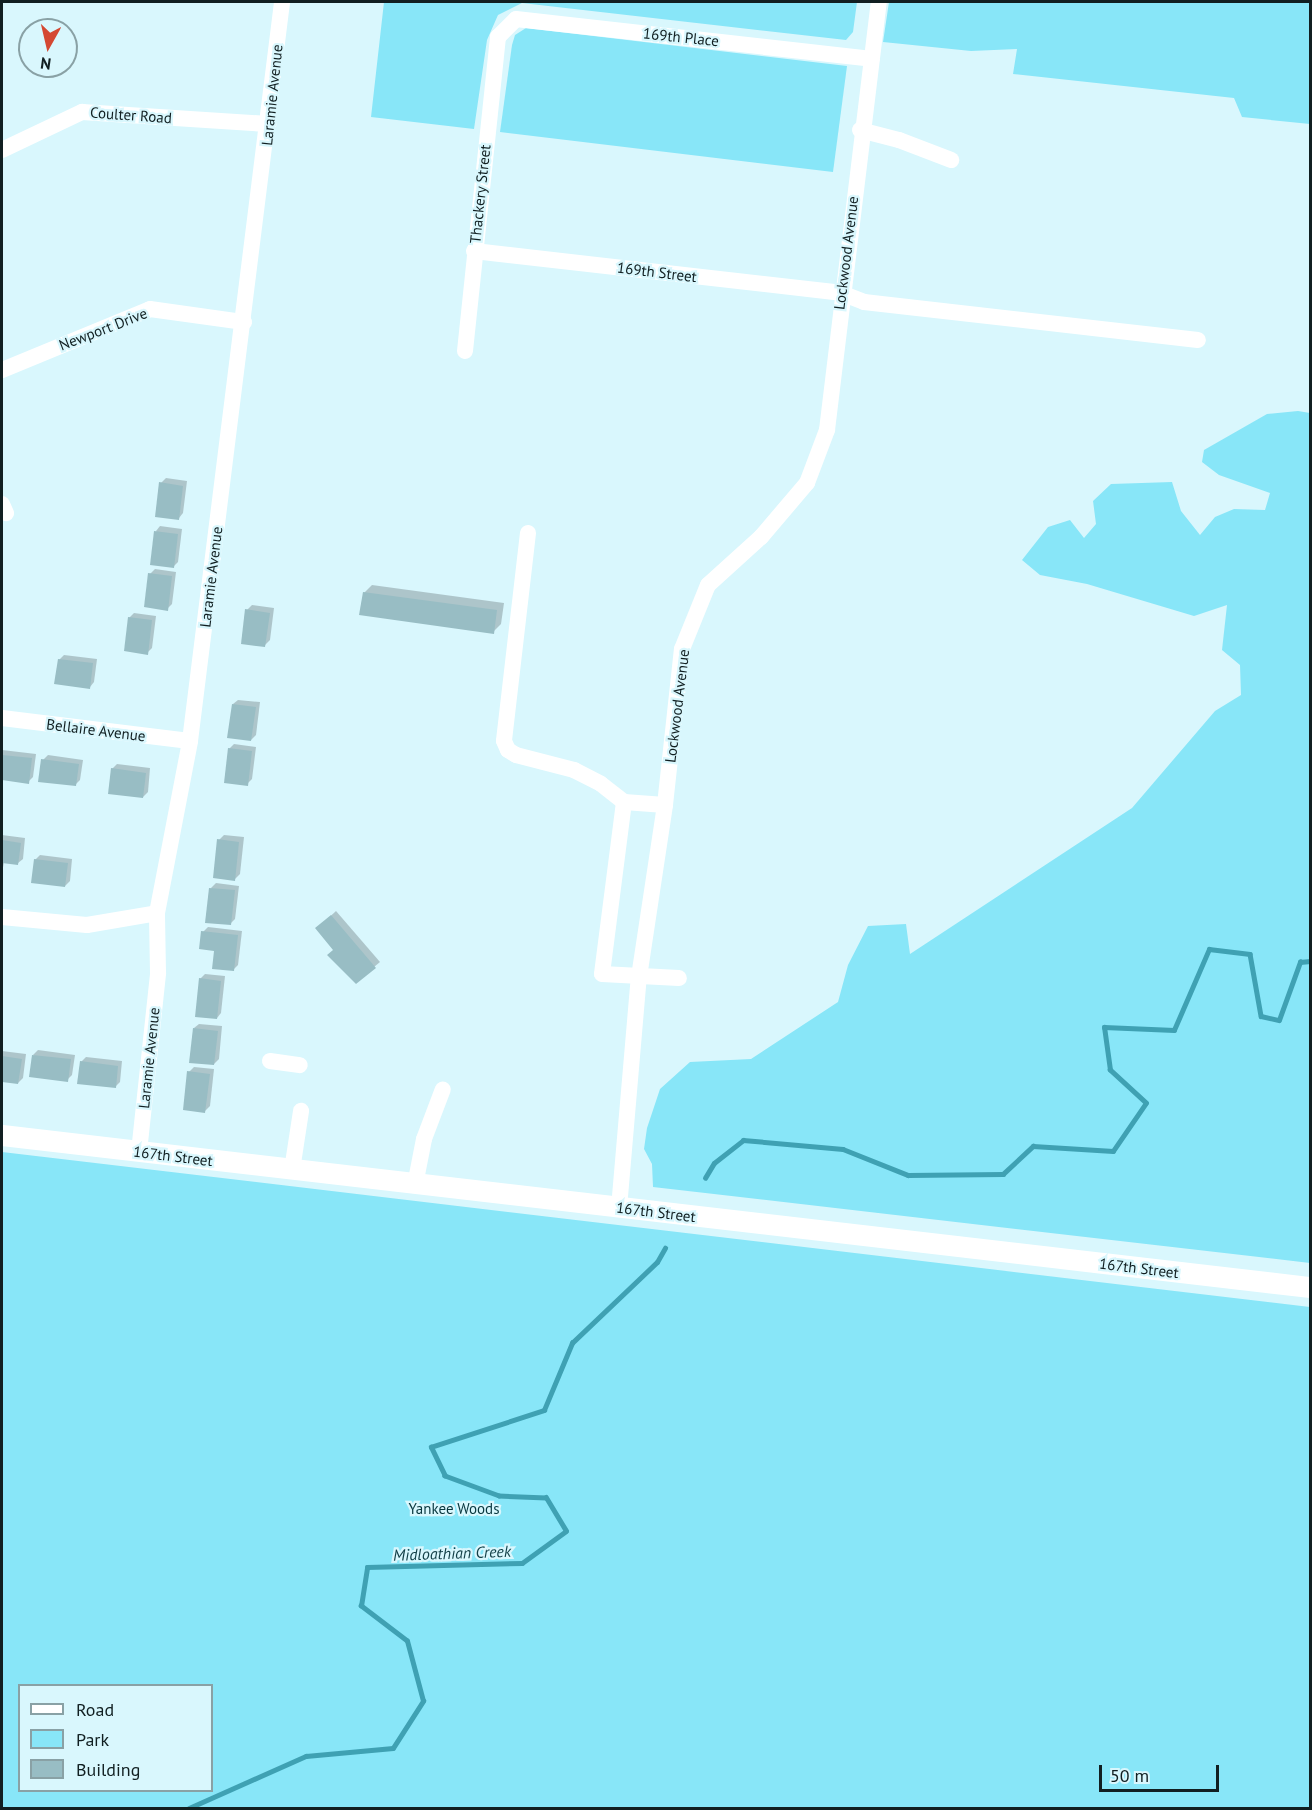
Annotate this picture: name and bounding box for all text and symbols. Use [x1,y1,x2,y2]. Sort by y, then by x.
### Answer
north arrow [18,18,78,78]
street label: 169th Place [642,24,720,50]
street label: Laramie Avenue [258,43,286,147]
text: N [39,53,52,74]
street label: Coulter Road [89,103,173,127]
street label: Thackery Street [466,143,494,245]
street label: Lockwood Avenue [830,195,862,311]
street label: 169th Street [616,258,698,286]
street label: Newport Drive [56,304,150,354]
street label: Laramie Avenue [196,525,226,629]
street label: Lockwood Avenue [661,648,693,764]
street label: Bellaire Avenue [45,715,147,745]
street label: Laramie Avenue [135,1006,163,1110]
street label: 167th Street [132,1142,214,1170]
street label: 167th Street [615,1198,697,1226]
street label: 167th Street [1098,1254,1180,1282]
park label: Yankee Woods [408,1500,500,1518]
water label: Midloathian Creek [393,1541,511,1565]
legend [18,1684,213,1792]
text: Road [76,1698,114,1721]
text: Park [76,1728,109,1751]
scale bar [1102,1753,1222,1791]
text: Building [76,1758,140,1781]
text: 50 m [1110,1764,1149,1787]

